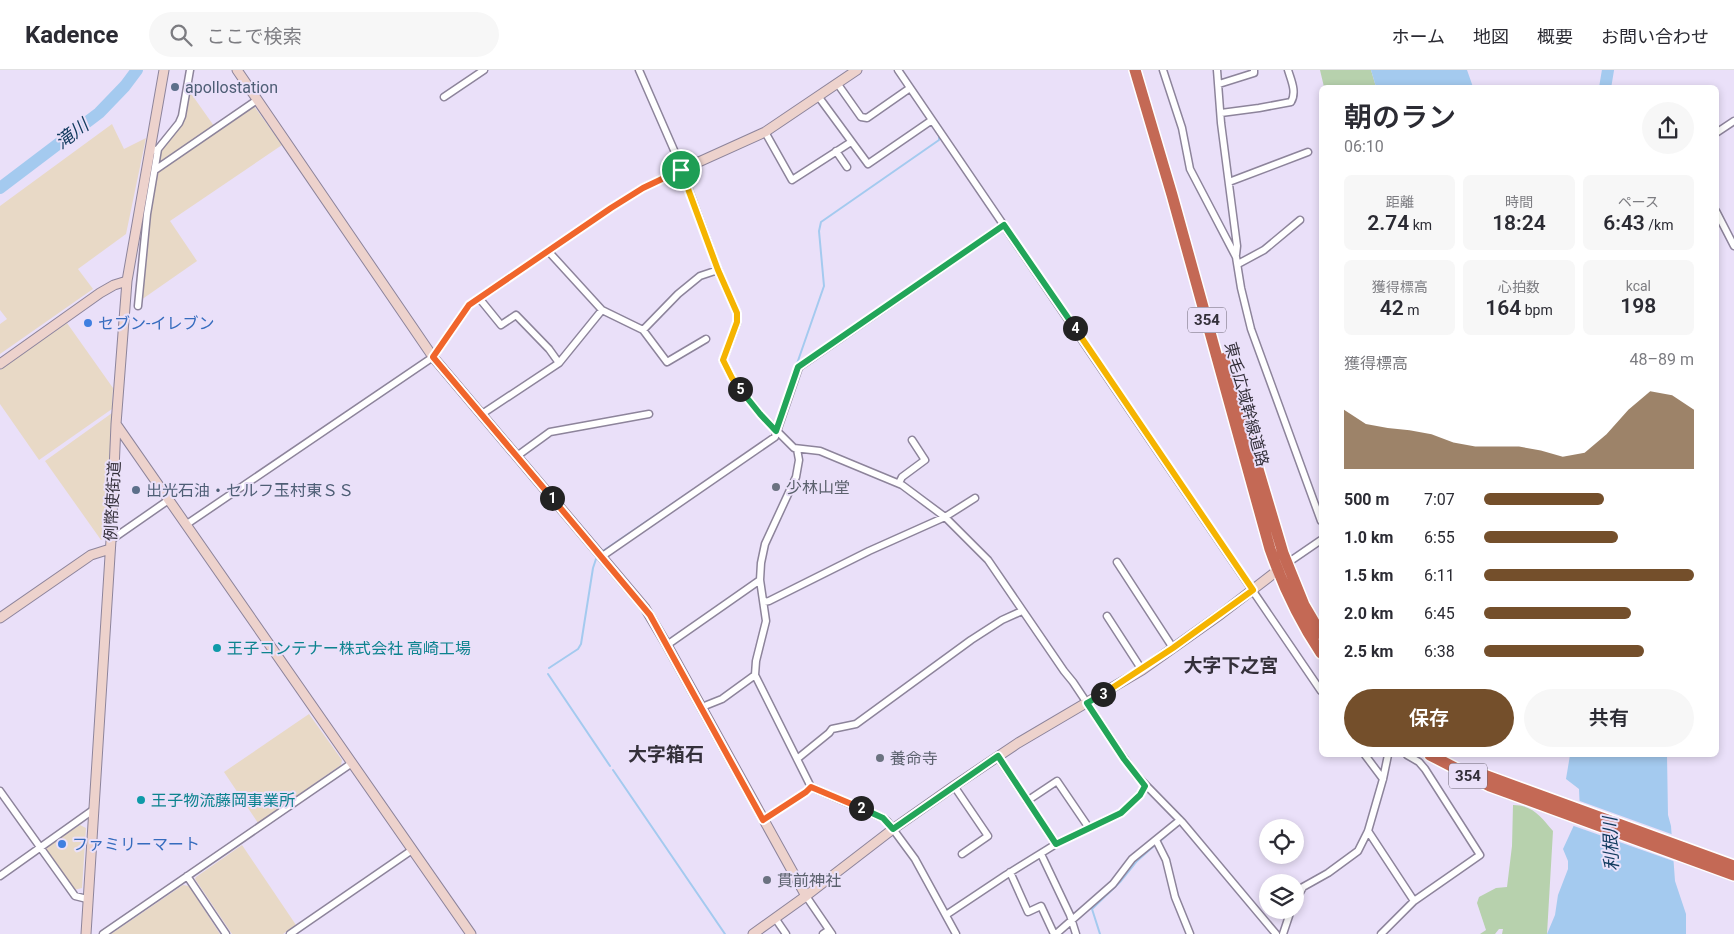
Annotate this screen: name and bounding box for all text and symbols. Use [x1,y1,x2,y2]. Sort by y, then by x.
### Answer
search box [149,12,499,57]
text: Kadence [25,21,119,49]
icon: search [167,21,195,49]
text: ここで検索 [207,25,302,48]
text: ホーム [1392,26,1445,47]
text: 地図 [1473,26,1509,47]
text: 概要 [1537,26,1573,47]
text: お問い合わせ [1601,26,1709,47]
place label: apollostation [185,78,278,97]
marker: apollostation [169,81,181,93]
text: 朝のラン [1344,101,1456,134]
button: share [1642,102,1694,154]
water label: 滝川 [51,113,94,153]
text: 06:10 [1344,137,1384,156]
pin [660,149,702,191]
icon: arrive [667,156,695,184]
text: 距離 [1386,194,1414,210]
text: 時間 [1505,194,1533,210]
text: ペース [1618,194,1659,210]
text: 2.74 [1367,211,1409,235]
text: 18:24 [1492,211,1546,235]
text: 6:43 [1603,211,1645,235]
text: km [1409,217,1432,233]
text: /km [1645,217,1674,233]
text: kcal [1626,278,1651,294]
text: 獲得標高 [1372,279,1428,295]
text: 心拍数 [1498,279,1540,295]
text: 198 [1620,294,1656,318]
text: 42 [1380,296,1404,320]
text: 164 [1485,296,1521,320]
text: m [1404,302,1420,318]
text: bpm [1521,302,1553,318]
road number: 354 [1188,308,1226,332]
place label: セブン-イレブン [98,314,214,333]
pin: 4 [1062,316,1088,340]
marker: セブン-イレブン [82,317,94,329]
text: 4 [1071,320,1080,336]
street label: 東毛広域幹線道路 [1221,340,1272,468]
text: 48–89 m [1630,350,1694,369]
text: 獲得標高 [1344,354,1408,373]
pin: 5 [728,376,752,402]
text: 5 [736,381,745,397]
street label: 例幣使街道 [101,461,124,541]
place label: 少林山堂 [786,478,850,497]
place label: 出光石油・セルフ玉村東ＳＳ [146,481,354,500]
marker: 少林山堂 [770,481,782,493]
marker: 出光石油・セルフ玉村東ＳＳ [130,484,142,496]
pin: 1 [540,486,564,510]
text: 1 [548,490,557,506]
text: 500 m [1344,490,1389,509]
text: 7:07 [1424,490,1455,509]
text: 1.0 km [1344,528,1393,547]
text: 6:55 [1424,528,1455,547]
text: 1.5 km [1344,566,1393,585]
text: 6:11 [1424,566,1455,585]
text: 2.0 km [1344,604,1393,623]
text: 6:45 [1424,604,1455,623]
place label: 王子コンテナー株式会社 高崎工場 [227,639,471,658]
marker: 王子コンテナー株式会社 高崎工場 [211,642,223,654]
text: 2.5 km [1344,642,1393,661]
text: 6:38 [1424,642,1455,661]
district label: 大字下之宮 [1183,654,1279,677]
pin: 3 [1090,682,1116,706]
text: 3 [1099,686,1108,702]
button: 保存 [1344,689,1514,747]
button: 共有 [1524,689,1694,747]
district label: 大字箱石 [628,743,704,766]
place label: 養命寺 [890,749,938,768]
marker: 養命寺 [874,752,886,764]
road number: 354 [1449,764,1487,788]
place label: 王子物流藤岡事業所 [151,791,295,810]
marker: 王子物流藤岡事業所 [135,794,147,806]
pin: 2 [848,796,874,820]
text: 2 [857,800,866,816]
water label: 利根川 [1599,815,1622,871]
map controls [1259,819,1304,919]
button: locate [1259,819,1304,864]
place label: ファミリーマート [72,835,200,854]
marker: ファミリーマート [56,838,68,850]
place label: 貫前神社 [777,871,841,890]
marker: 貫前神社 [761,874,773,886]
button: layers [1259,874,1304,919]

